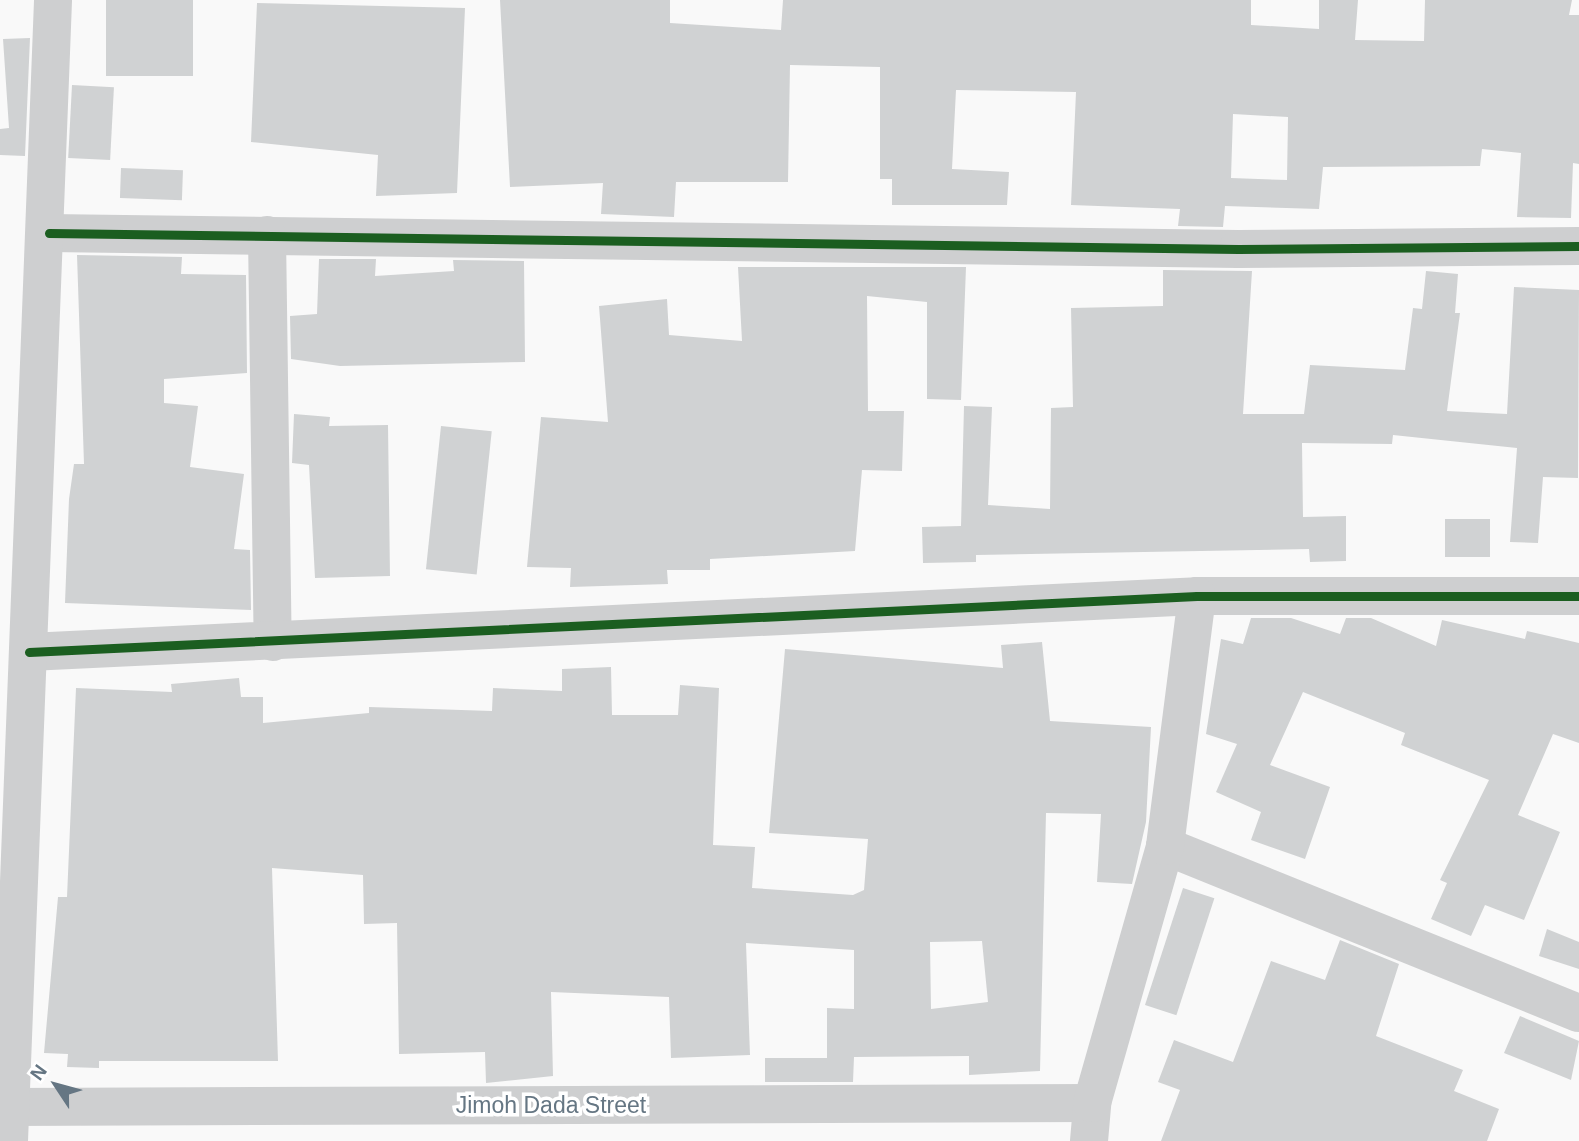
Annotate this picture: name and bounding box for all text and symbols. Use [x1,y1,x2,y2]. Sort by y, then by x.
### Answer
north arrow [21,1050,91,1120]
text: N [26,1061,51,1084]
street label: Jimoh Dada Street [456,1091,646,1119]

